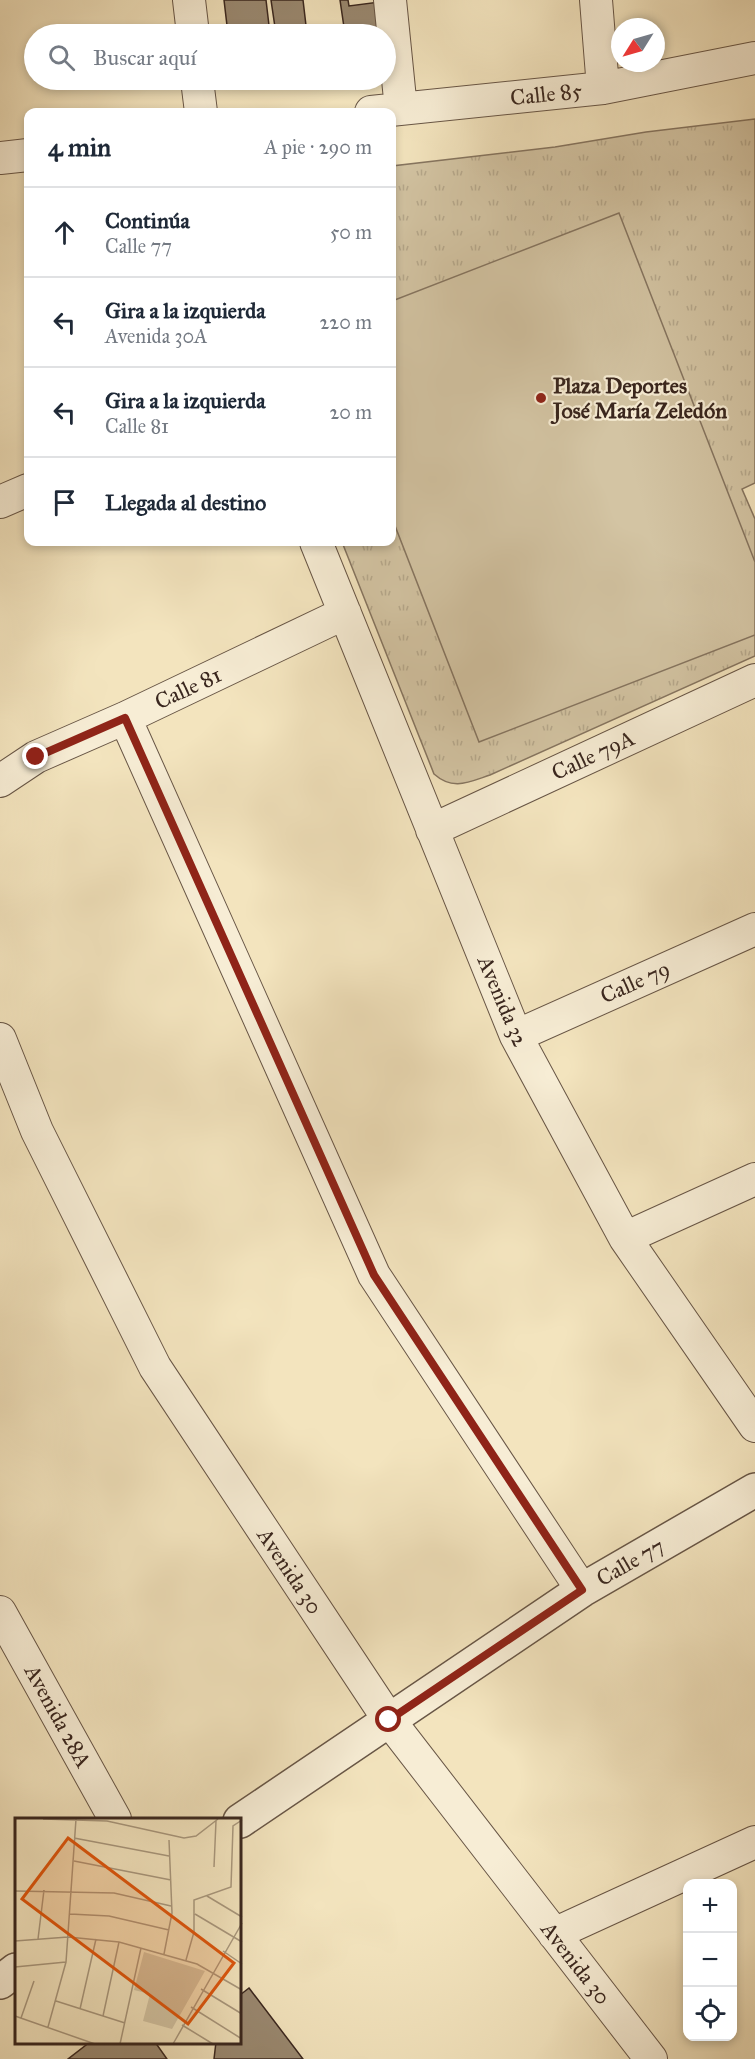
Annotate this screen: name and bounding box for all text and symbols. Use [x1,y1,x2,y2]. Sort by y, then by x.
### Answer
north arrow [611,18,665,72]
search box [24,24,396,90]
icon: search [45,41,78,74]
text: Buscar aquí [93,44,196,71]
street label: Calle 85 [509,77,583,111]
text: 4 min [48,131,111,163]
text: A pie · 290 m [264,135,372,159]
text: Continúa [105,207,190,234]
icon: ahead [48,216,81,249]
text: 50 m [330,220,372,244]
text: Calle 77 [105,234,172,258]
text: Gira a la izquierda [105,297,266,324]
icon: left [48,306,81,339]
text: 220 m [320,310,372,334]
text: Avenida 30A [105,324,208,348]
place label: Plaza Deportes José María Zeledón [550,372,727,425]
text: Gira a la izquierda [105,387,266,414]
marker: Plaza Deportes José María Zeledón [534,391,548,405]
icon: left [48,396,81,429]
text: 20 m [329,400,372,424]
text: Calle 81 [105,414,169,438]
icon: arrive [48,486,81,519]
text: Llegada al destino [105,489,266,516]
street label: Calle 81 [150,661,226,715]
street label: Calle 79A [547,724,639,786]
route end [22,743,48,769]
street label: Avenida 32 [471,951,534,1051]
street label: Calle 79 [596,955,674,1009]
street label: Avenida 30 [251,1522,329,1619]
street label: Calle 77 [591,1532,669,1592]
street label: Avenida 28A [18,1659,97,1772]
route start [375,1706,401,1732]
inset map [15,1818,242,2044]
map controls [683,1879,737,2041]
button: + [683,1879,737,1933]
street label: Avenida 30 [535,1915,617,2010]
button: − [683,1933,737,1987]
button: locate [683,1987,737,2041]

